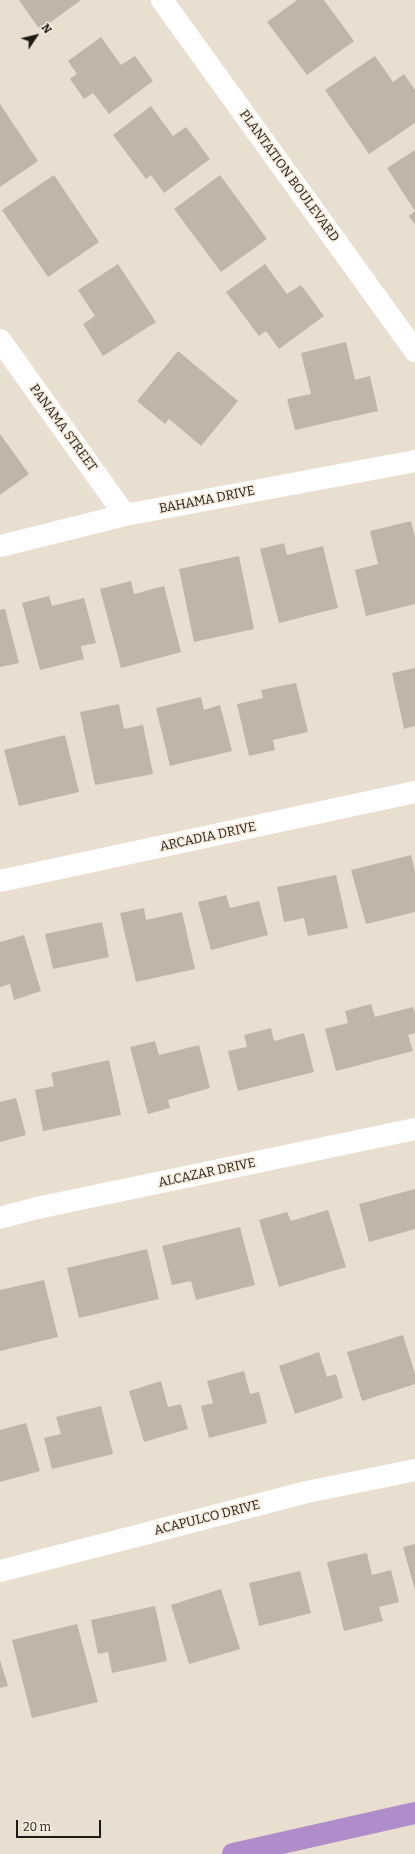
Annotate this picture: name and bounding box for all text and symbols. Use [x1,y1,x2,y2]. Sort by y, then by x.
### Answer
north arrow [16,16,56,56]
text: N [38,22,54,36]
street label: PLANTATION BOULEVARD [236,107,342,245]
street label: PANAMA STREET [26,381,100,475]
street label: BAHAMA DRIVE [158,483,256,517]
street label: ARCADIA DRIVE [158,819,258,855]
street label: ALCAZAR DRIVE [157,1155,257,1191]
street label: ACAPULCO DRIVE [152,1497,262,1539]
scale bar [18,1812,103,1838]
text: 20 m [23,1820,51,1834]

